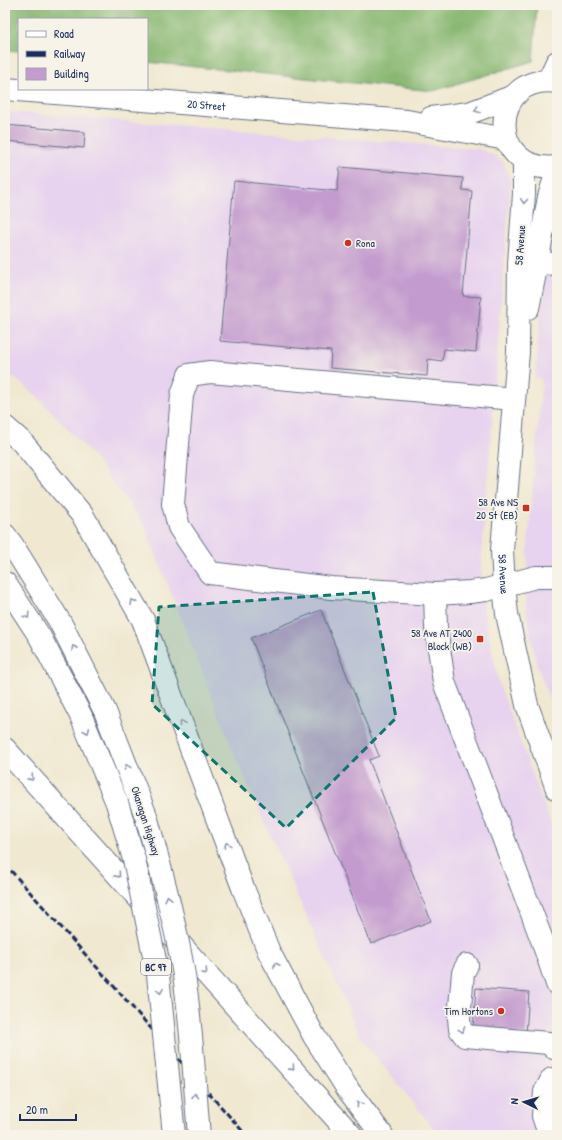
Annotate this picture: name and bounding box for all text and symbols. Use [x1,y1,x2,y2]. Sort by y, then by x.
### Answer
legend [18,18,148,90]
text: Road [54,25,74,42]
text: Railway [54,45,85,62]
text: Building [54,65,89,82]
street label: 20 Street [187,97,226,114]
one-way arrow [474,105,481,113]
one-way arrow [519,198,528,204]
street label: 58 Avenue [512,224,528,265]
place label: Rona [356,236,375,250]
marker: Rona [343,238,353,248]
place label: 58 Ave NS 20 St (EB) [476,495,518,522]
marker: 58 Ave NS 20 St (EB) [521,503,531,513]
street label: 58 Avenue [495,554,512,595]
one-way arrow [131,599,138,607]
one-way arrow [22,612,29,619]
place label: 58 Ave AT 2400 Block (WB) [411,626,472,653]
marker: 58 Ave AT 2400 Block (WB) [475,634,485,644]
one-way arrow [71,645,79,652]
one-way arrow [179,719,187,726]
one-way arrow [83,727,91,734]
one-way arrow [124,763,132,770]
one-way arrow [26,774,33,781]
street label: Okanagan Highway [128,785,164,858]
one-way arrow [224,841,232,848]
one-way arrow [113,871,120,878]
one-way arrow [164,895,172,902]
road number: BC 97 [141,959,171,975]
one-way arrow [273,962,281,969]
one-way arrow [200,967,207,975]
one-way arrow [155,988,164,994]
place label: Tim Hortons [444,1004,493,1018]
marker: Tim Hortons [496,1006,506,1016]
one-way arrow [458,1026,466,1033]
one-way arrow [287,1064,294,1071]
north arrow [504,1082,544,1122]
one-way arrow [191,1093,200,1099]
scale bar [20,1096,76,1122]
text: N [507,1097,521,1105]
text: 20 m [26,1101,48,1118]
one-way arrow [356,1101,363,1108]

